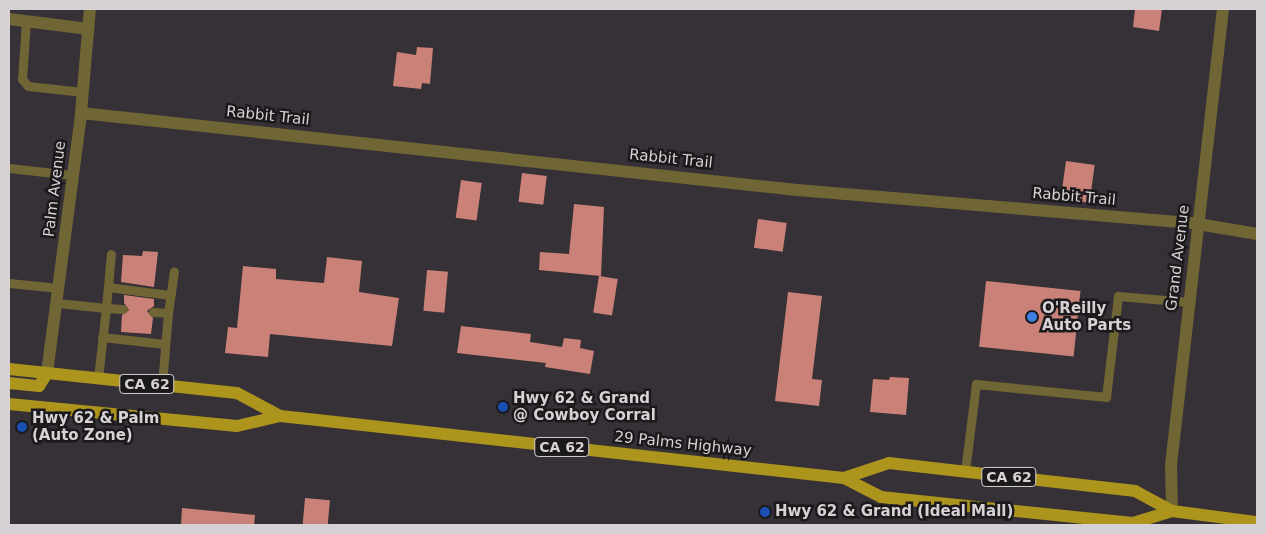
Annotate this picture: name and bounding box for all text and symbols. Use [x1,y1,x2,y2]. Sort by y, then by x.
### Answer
street label: Rabbit Trail [225,103,311,129]
street label: Palm Avenue [40,140,70,238]
street label: Rabbit Trail [628,146,714,172]
street label: Rabbit Trail [1031,184,1117,210]
street label: Grand Avenue [1163,204,1193,312]
place label: O'Reilly Auto Parts [1042,299,1131,334]
marker: O'Reilly Auto Parts [1026,311,1038,323]
road number: CA 62 [118,372,176,396]
place label: Hwy 62 & Grand @ Cowboy Corral [513,389,656,424]
marker: Hwy 62 & Grand @ Cowboy Corral [497,401,509,413]
place label: Hwy 62 & Palm (Auto Zone) [32,409,159,444]
marker: Hwy 62 & Palm (Auto Zone) [16,421,28,433]
street label: 29 Palms Highway [614,428,752,460]
road number: CA 62 [533,436,591,458]
road number: CA 62 [980,466,1038,488]
place label: Hwy 62 & Grand (Ideal Mall) [775,503,1013,521]
marker: Hwy 62 & Grand (Ideal Mall) [759,506,771,518]

